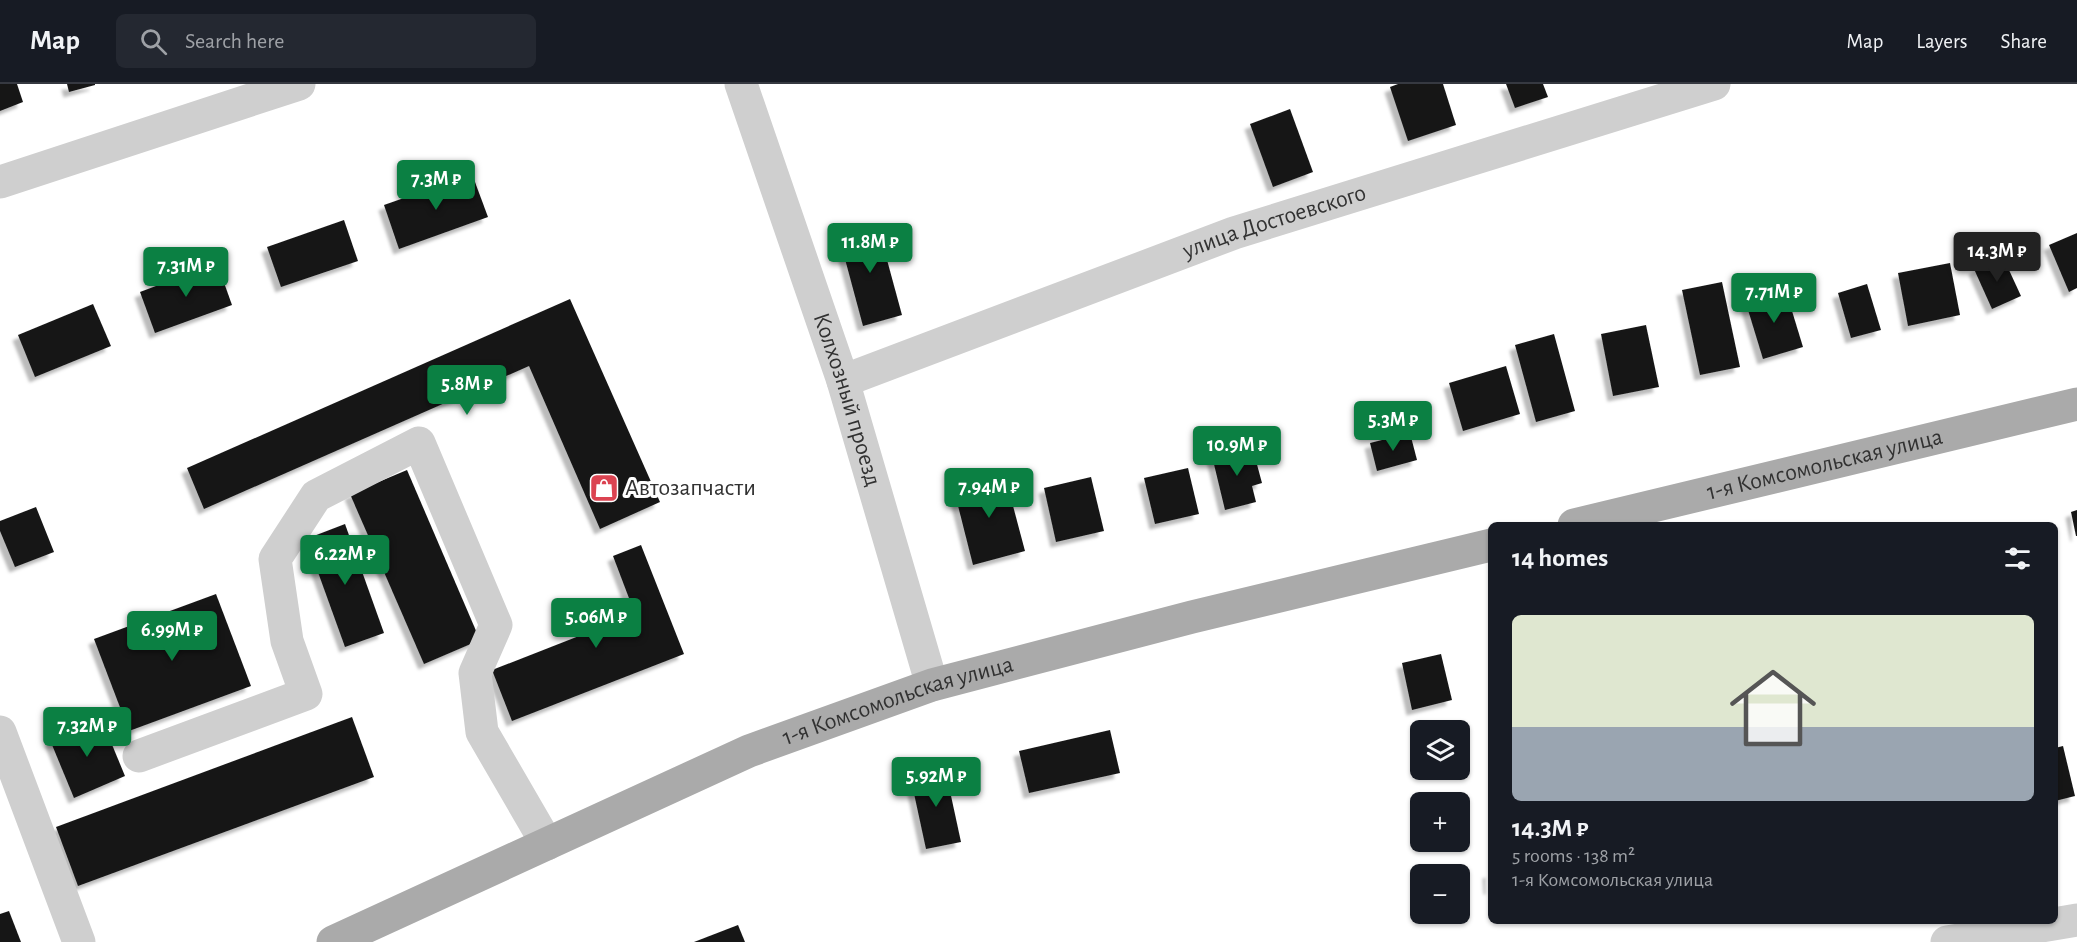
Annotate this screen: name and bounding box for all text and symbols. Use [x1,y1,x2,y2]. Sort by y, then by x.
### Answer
search box [116,14,536,68]
icon: search [137,25,170,58]
text: Map [30,27,80,55]
text: Search here [185,30,284,52]
text: Map [1847,31,1883,52]
text: Layers [1916,31,1967,52]
text: Share [2000,31,2047,52]
pin: 7.3M ₽ [387,160,485,211]
text: 7.3M ₽ [411,169,461,189]
street label: улица Достоевского [1179,181,1369,264]
pin: 11.8M ₽ [815,223,925,274]
text: 11.8M ₽ [841,232,899,252]
pin: 14.3M ₽ [1942,232,2052,283]
text: 14.3M ₽ [1968,241,2026,261]
pin: 7.31M ₽ [131,247,241,298]
text: 7.31M ₽ [157,256,215,276]
pin: 7.71M ₽ [1719,273,1829,324]
text: 7.71M ₽ [1745,282,1803,302]
street label: Колхозный проезд [809,310,885,489]
pin: 5.8M ₽ [418,365,516,416]
text: 5.8M ₽ [441,374,493,394]
pin: 5.3M ₽ [1344,401,1442,452]
text: 5.3M ₽ [1368,410,1418,430]
street label: 1-я Комсомольская улица [1705,425,1945,505]
pin: 10.9M ₽ [1182,426,1292,477]
text: 10.9M ₽ [1207,435,1267,455]
pin: 7.94M ₽ [934,468,1044,519]
shop icon: Автозапчасти [588,472,620,504]
place label: Автозапчасти [625,476,756,500]
text: 7.94M ₽ [958,477,1020,497]
pin: 6.22M ₽ [290,535,400,586]
icon: filters [2001,542,2034,575]
text: 6.22M ₽ [314,544,376,564]
text: 14 homes [1512,545,1608,571]
pin: 5.06M ₽ [541,598,651,649]
text: 5.06M ₽ [565,607,627,627]
pin: 6.99M ₽ [117,611,227,662]
text: 6.99M ₽ [141,620,203,640]
street label: 1-я Комсомольская улица [779,652,1016,750]
icon: home [1719,654,1827,762]
pin: 7.32M ₽ [32,707,142,758]
text: 7.32M ₽ [57,716,117,736]
map controls [1410,720,1470,924]
button: layers [1410,720,1470,780]
pin: 5.92M ₽ [881,757,991,808]
text: 5.92M ₽ [906,766,966,786]
button: + [1410,792,1470,852]
text: 14.3M ₽ [1512,815,1588,841]
text: 5 rooms · 138 m² [1512,846,1635,866]
button: − [1410,864,1470,924]
text: 1-я Комсомольская улица [1512,870,1713,890]

